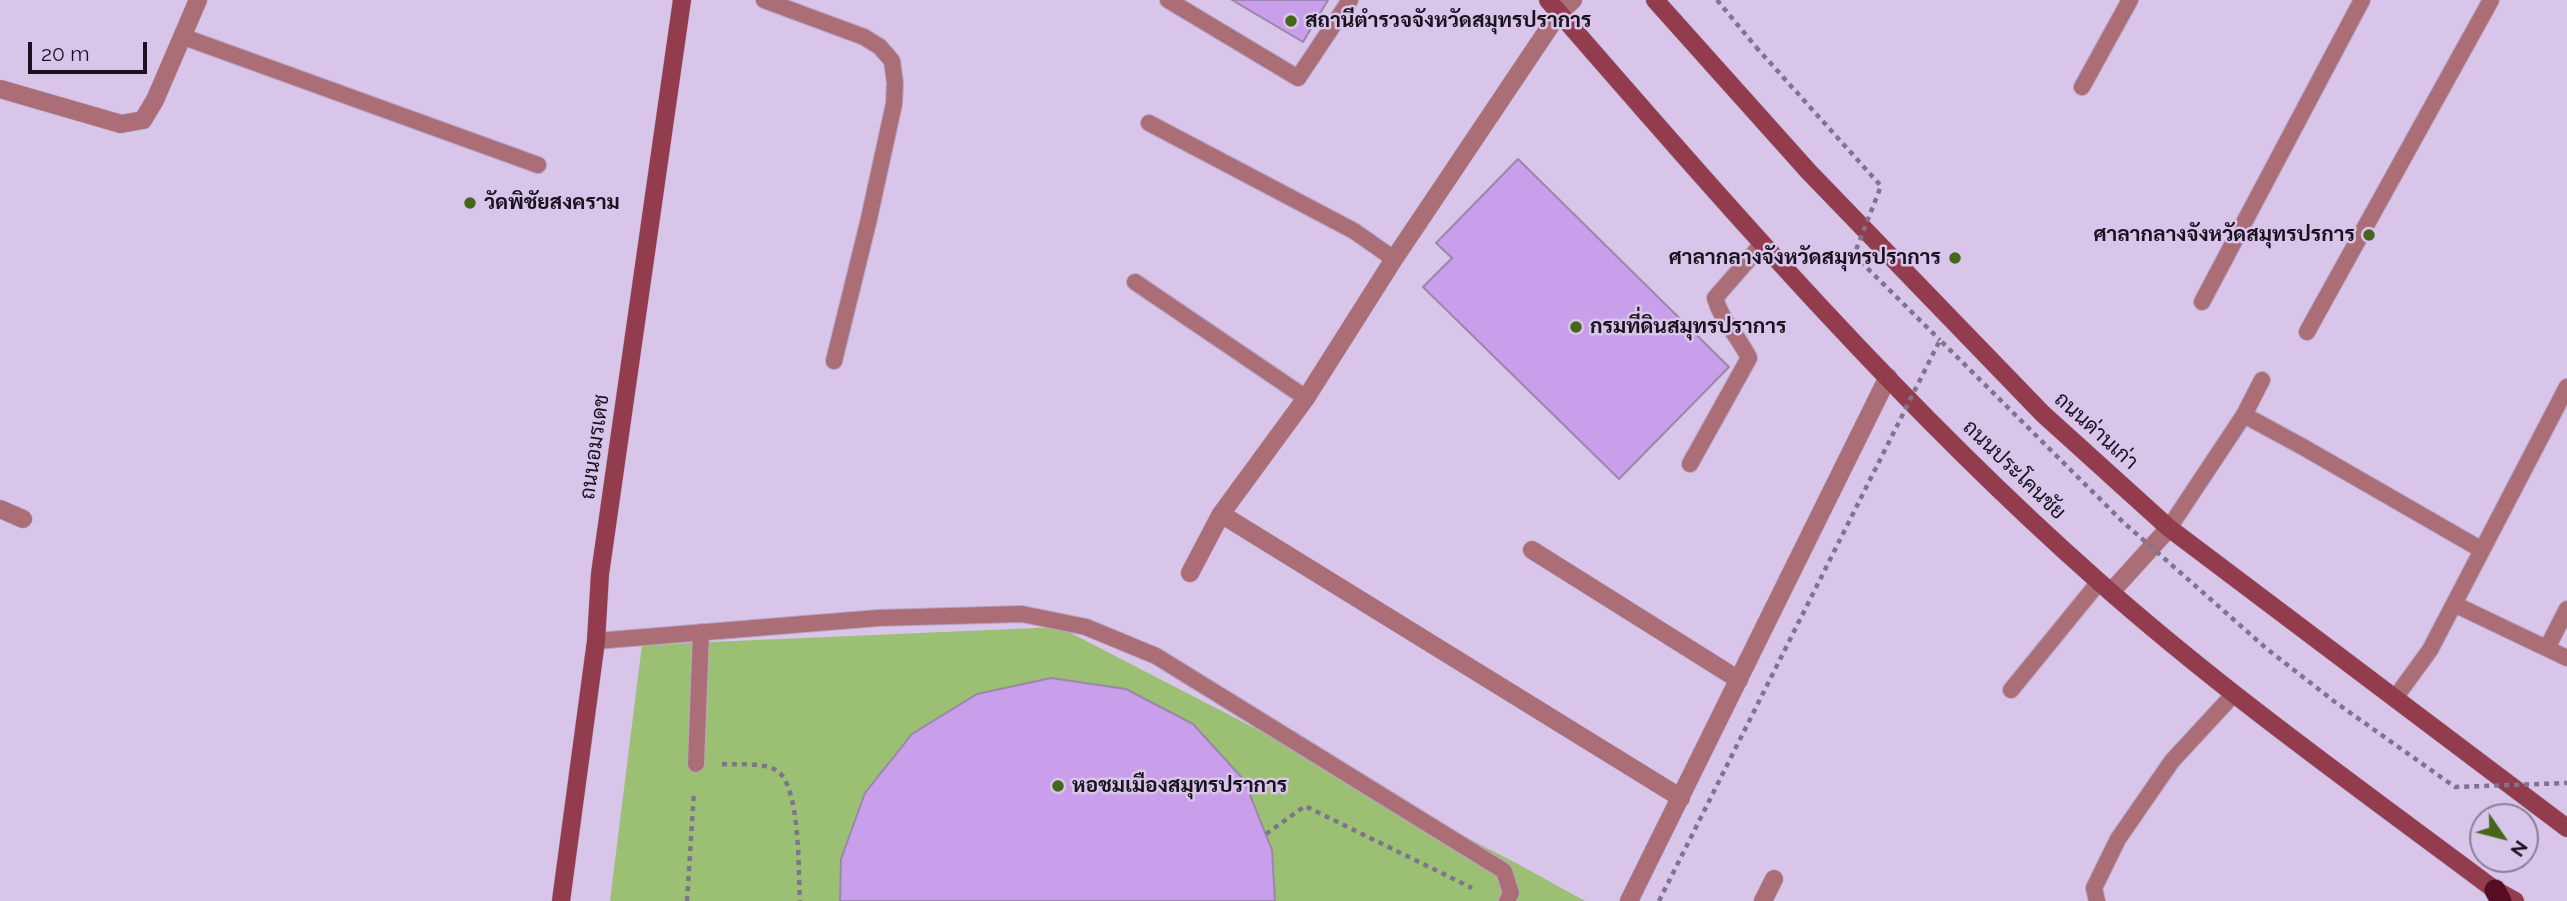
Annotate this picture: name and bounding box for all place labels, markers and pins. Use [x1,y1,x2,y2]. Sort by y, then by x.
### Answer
place label: สถานีตำรวจจังหวัดสมุทรปราการ [1305,8,1591,34]
marker: สถานีตำรวจจังหวัดสมุทรปราการ [1283,13,1299,29]
place label: วัดพิชัยสงคราม [484,190,620,216]
marker: วัดพิชัยสงคราม [462,195,478,211]
place label: ศาลากลางจังหวัดสมุทรปรการ [2093,222,2355,248]
marker: ศาลากลางจังหวัดสมุทรปรการ [2361,227,2377,243]
place label: ศาลากลางจังหวัดสมุทรปราการ [1669,245,1941,271]
marker: ศาลากลางจังหวัดสมุทรปราการ [1947,250,1963,266]
place label: กรมที่ดินสมุทรปราการ [1590,314,1786,340]
marker: กรมที่ดินสมุทรปราการ [1568,319,1584,335]
place label: หอชมเมืองสมุทรปราการ [1072,773,1287,799]
marker: หอชมเมืองสมุทรปราการ [1050,778,1066,794]

